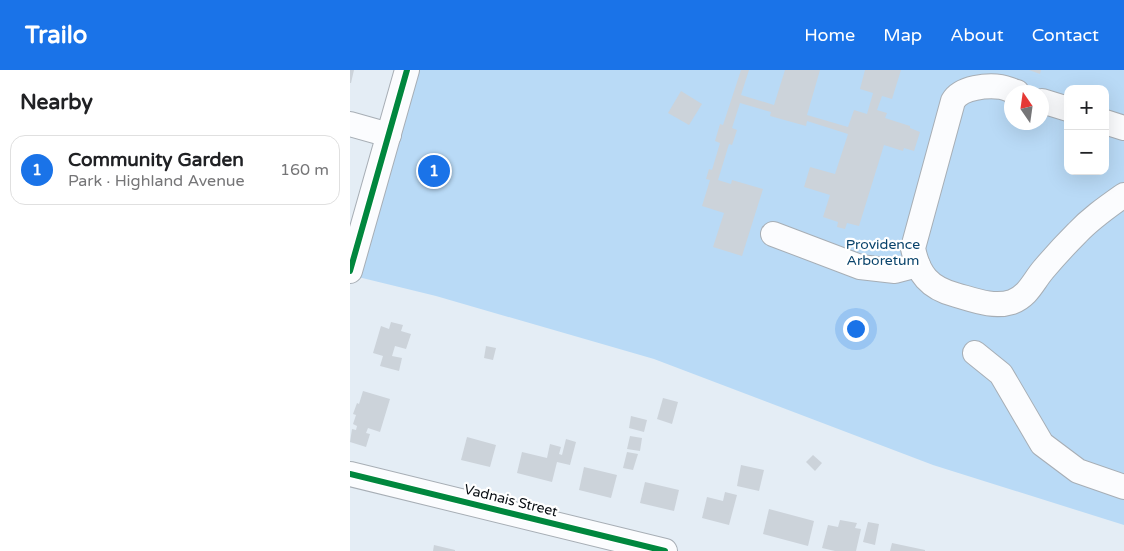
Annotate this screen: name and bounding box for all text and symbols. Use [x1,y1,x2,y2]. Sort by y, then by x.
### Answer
text: Trailo [25,21,87,50]
text: Home [804,24,855,46]
text: Map [883,24,922,46]
text: About [950,24,1004,46]
text: Contact [1032,24,1099,46]
north arrow [1004,85,1049,130]
map controls [1064,85,1109,175]
button: + [1064,85,1109,130]
text: Nearby [20,90,93,115]
button: − [1064,130,1109,175]
text: Community Garden [68,149,244,171]
pin: 1 [418,152,450,190]
text: 1 [32,160,42,180]
text: 160 m [280,160,329,180]
text: Park · Highland Avenue [68,171,245,191]
park label: Providence Arboretum [846,236,920,269]
your location [843,316,869,342]
street label: Vadnais Street [462,481,560,520]

